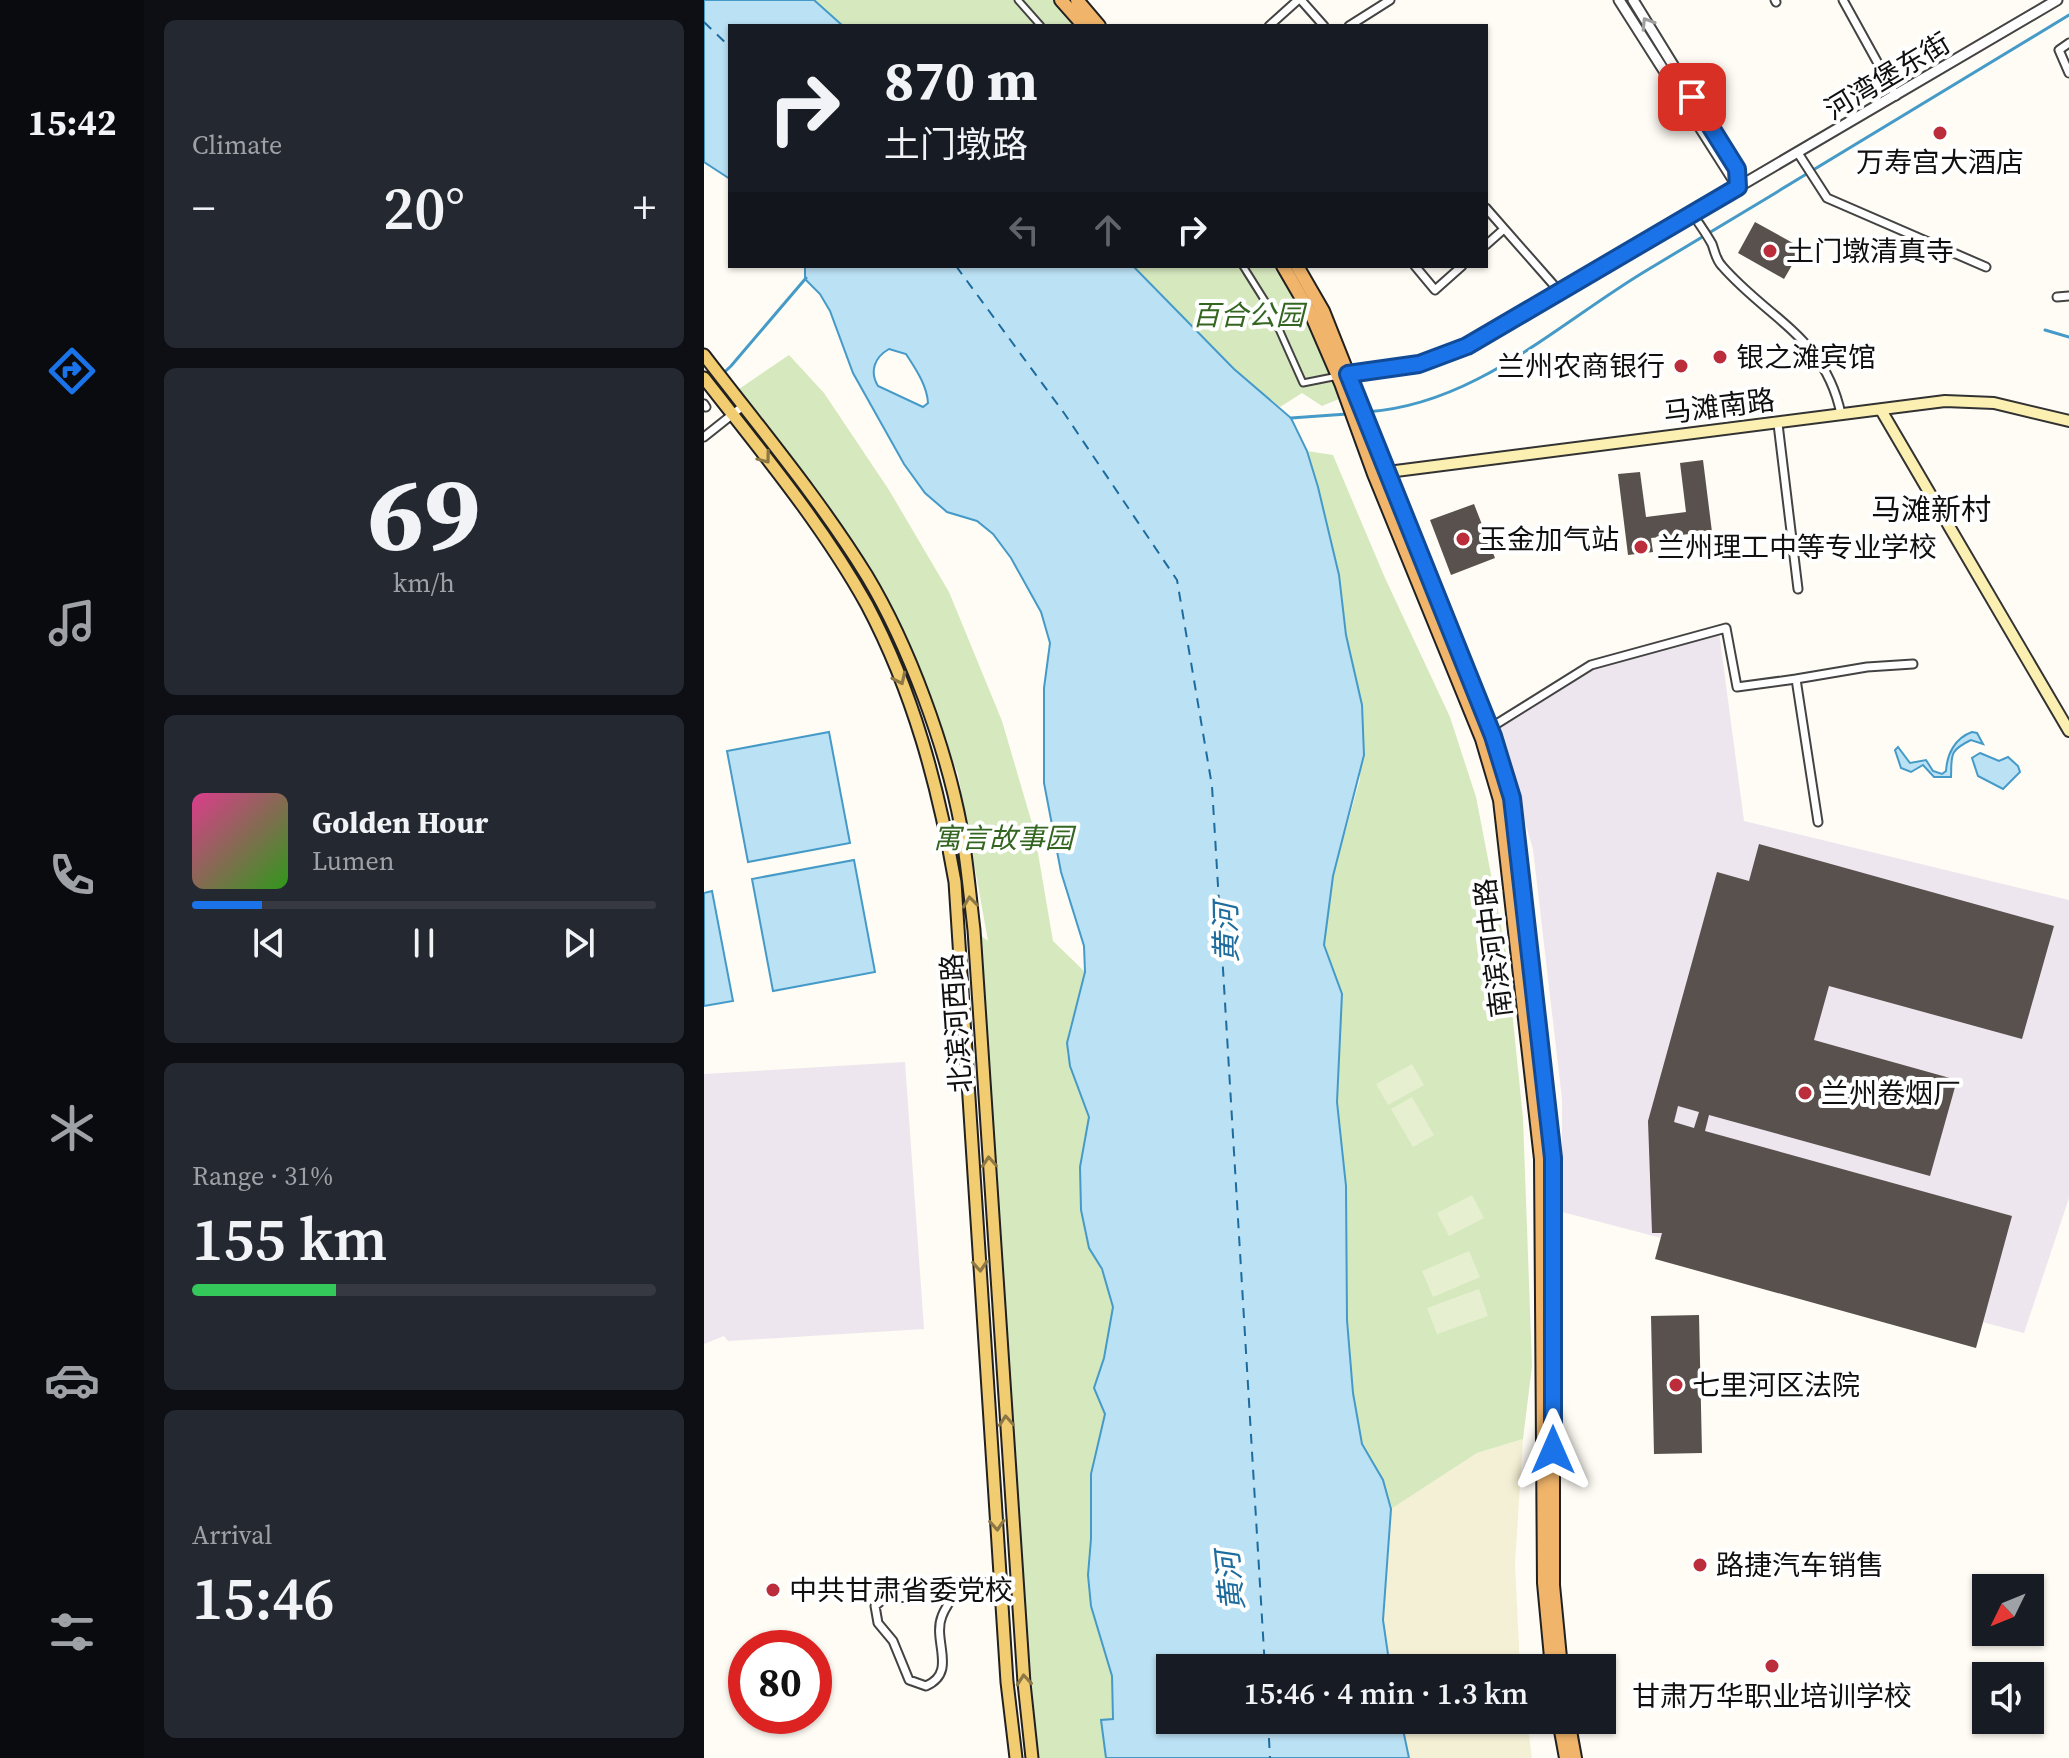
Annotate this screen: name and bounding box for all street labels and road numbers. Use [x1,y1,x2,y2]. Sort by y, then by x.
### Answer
street label: 河湾堡东街 [1817,24,1957,128]
street label: 马滩南路 [1661,380,1777,432]
street label: 南滨河中路 [1466,876,1520,1020]
street label: 北滨河西路 [932,952,980,1094]

